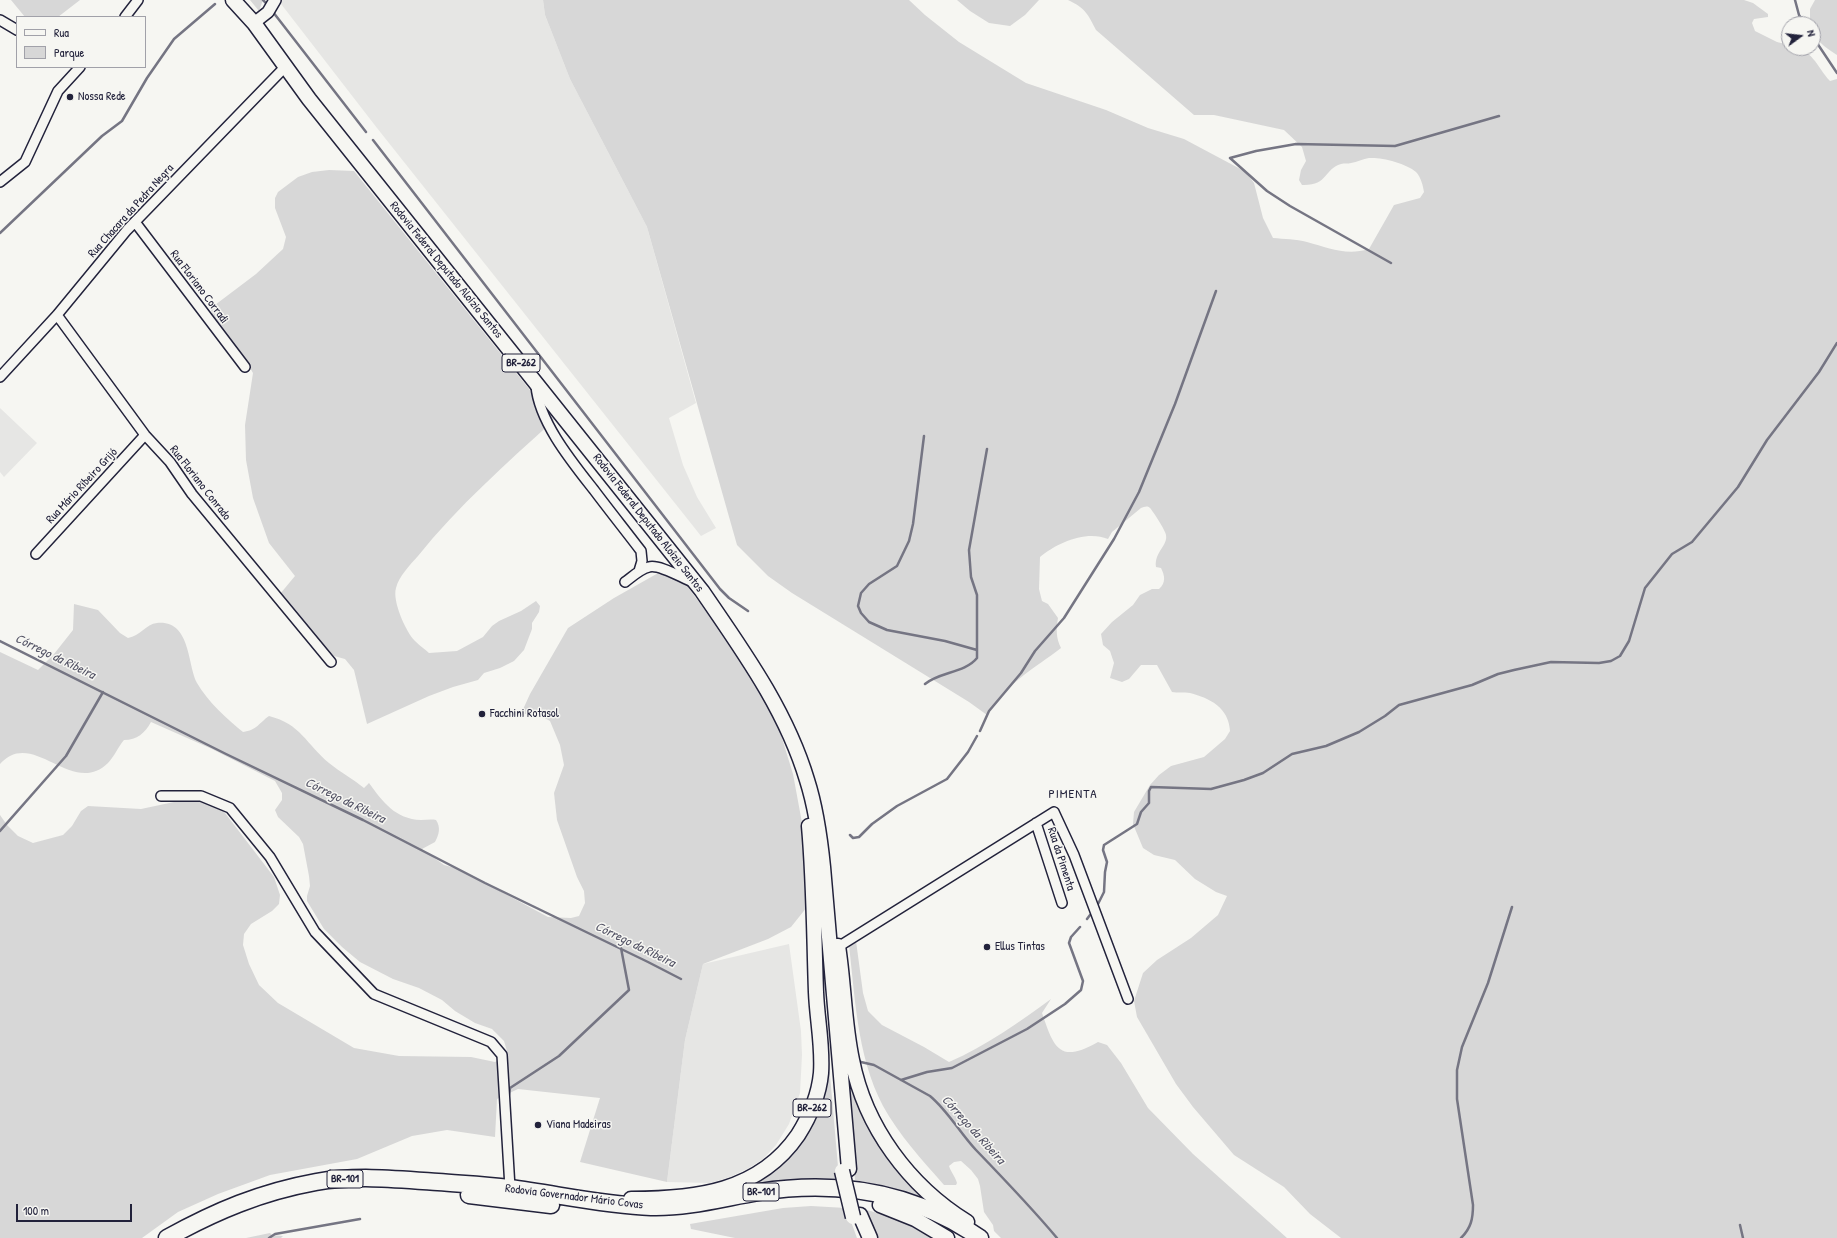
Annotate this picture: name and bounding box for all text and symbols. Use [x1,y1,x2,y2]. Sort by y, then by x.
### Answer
legend [16,16,146,68]
north arrow [1781,16,1821,56]
text: Rua [54,24,69,41]
text: N [1804,29,1819,38]
text: Parque [54,44,84,61]
place label: Nossa Rede [78,90,126,104]
marker: Nossa Rede [65,92,75,102]
street label: Rua Chacara da Pedra Negra [85,161,177,261]
street label: Rodovia Federal Deputado Aloízio Santos [386,199,506,341]
street label: Rua Floriano Corradi [167,248,231,326]
road number: BR-262 [502,354,540,372]
street label: Rua Floriano Conrado [166,443,234,523]
street label: Rua Mário Ribeiro Grijó [43,445,121,527]
street label: Rodovia Federal Deputado Aloízio Santos [590,451,706,595]
water label: Córrego da Ribeira [12,631,98,683]
place label: Facchini Rotasol [490,707,559,721]
marker: Facchini Rotasol [477,709,487,719]
water label: Córrego da Ribeira [302,775,388,827]
district label: PIMENTA [1048,787,1098,803]
street label: Rua da Pimenta [1044,826,1078,892]
water label: Córrego da Ribeira [592,919,678,971]
place label: Ellus Tintas [995,940,1045,954]
marker: Ellus Tintas [982,942,992,952]
water label: Córrego da Ribeira [938,1092,1008,1168]
road number: BR-262 [793,1099,831,1117]
place label: Viana Madeiras [546,1118,611,1132]
marker: Viana Madeiras [533,1120,543,1130]
road number: BR-101 [327,1170,363,1188]
street label: Rodovia Governador Mário Covas [504,1181,644,1213]
road number: BR-101 [743,1183,779,1201]
scale bar [18,1196,134,1222]
text: 100 m [23,1202,49,1219]

